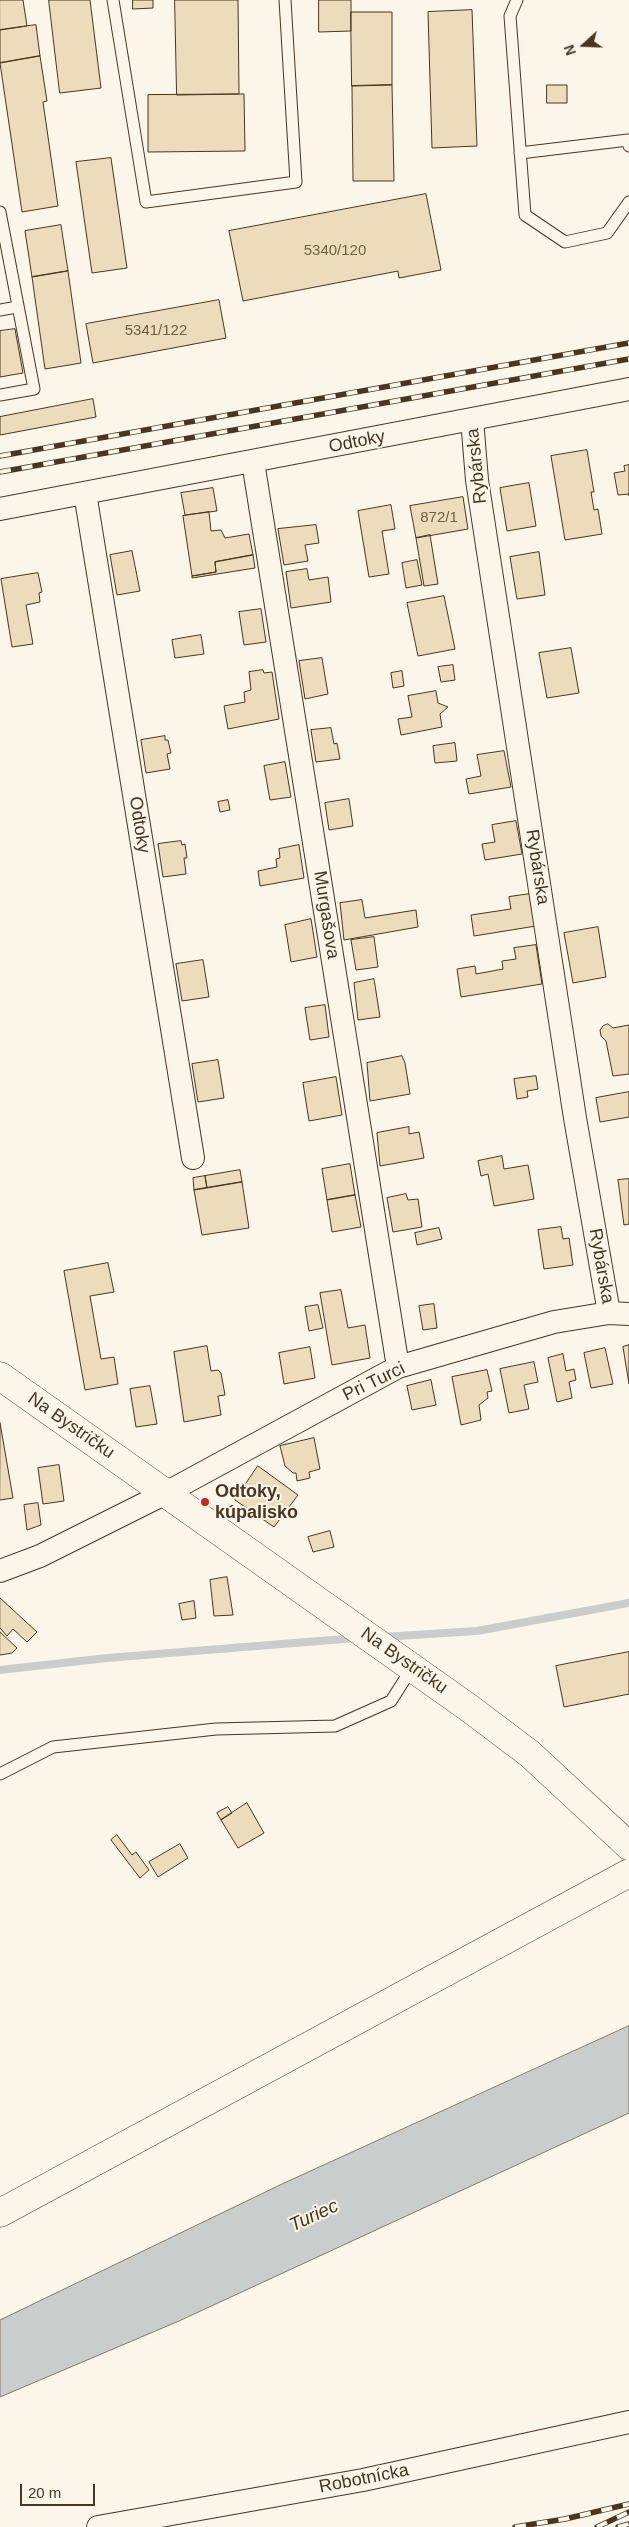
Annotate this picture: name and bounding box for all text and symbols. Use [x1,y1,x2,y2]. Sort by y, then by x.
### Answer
north arrow [559,20,609,70]
text: N [561,43,579,58]
house number: 5340/120 [304,242,366,260]
house number: 5341/122 [125,322,187,340]
street label: Odtoky [327,426,387,458]
street label: Rybárska [462,427,492,505]
house number: 872/1 [420,509,458,527]
street label: Odtoky [124,795,154,855]
street label: Rybárska [520,828,554,906]
street label: Murgašova [308,869,344,961]
street label: Rybárska [584,1227,618,1305]
street label: Pri Turci [339,1358,409,1406]
street label: Na Bystričku [23,1388,119,1464]
place label: Odtoky, kúpalisko [215,1481,298,1524]
marker: Odtoky, kúpalisko [199,1496,211,1508]
street label: Na Bystričku [356,1623,452,1699]
water label: Turiec [286,2195,342,2237]
street label: Robotnícka [317,2460,411,2498]
scale bar [22,2474,98,2506]
text: 20 m [28,2484,61,2501]

